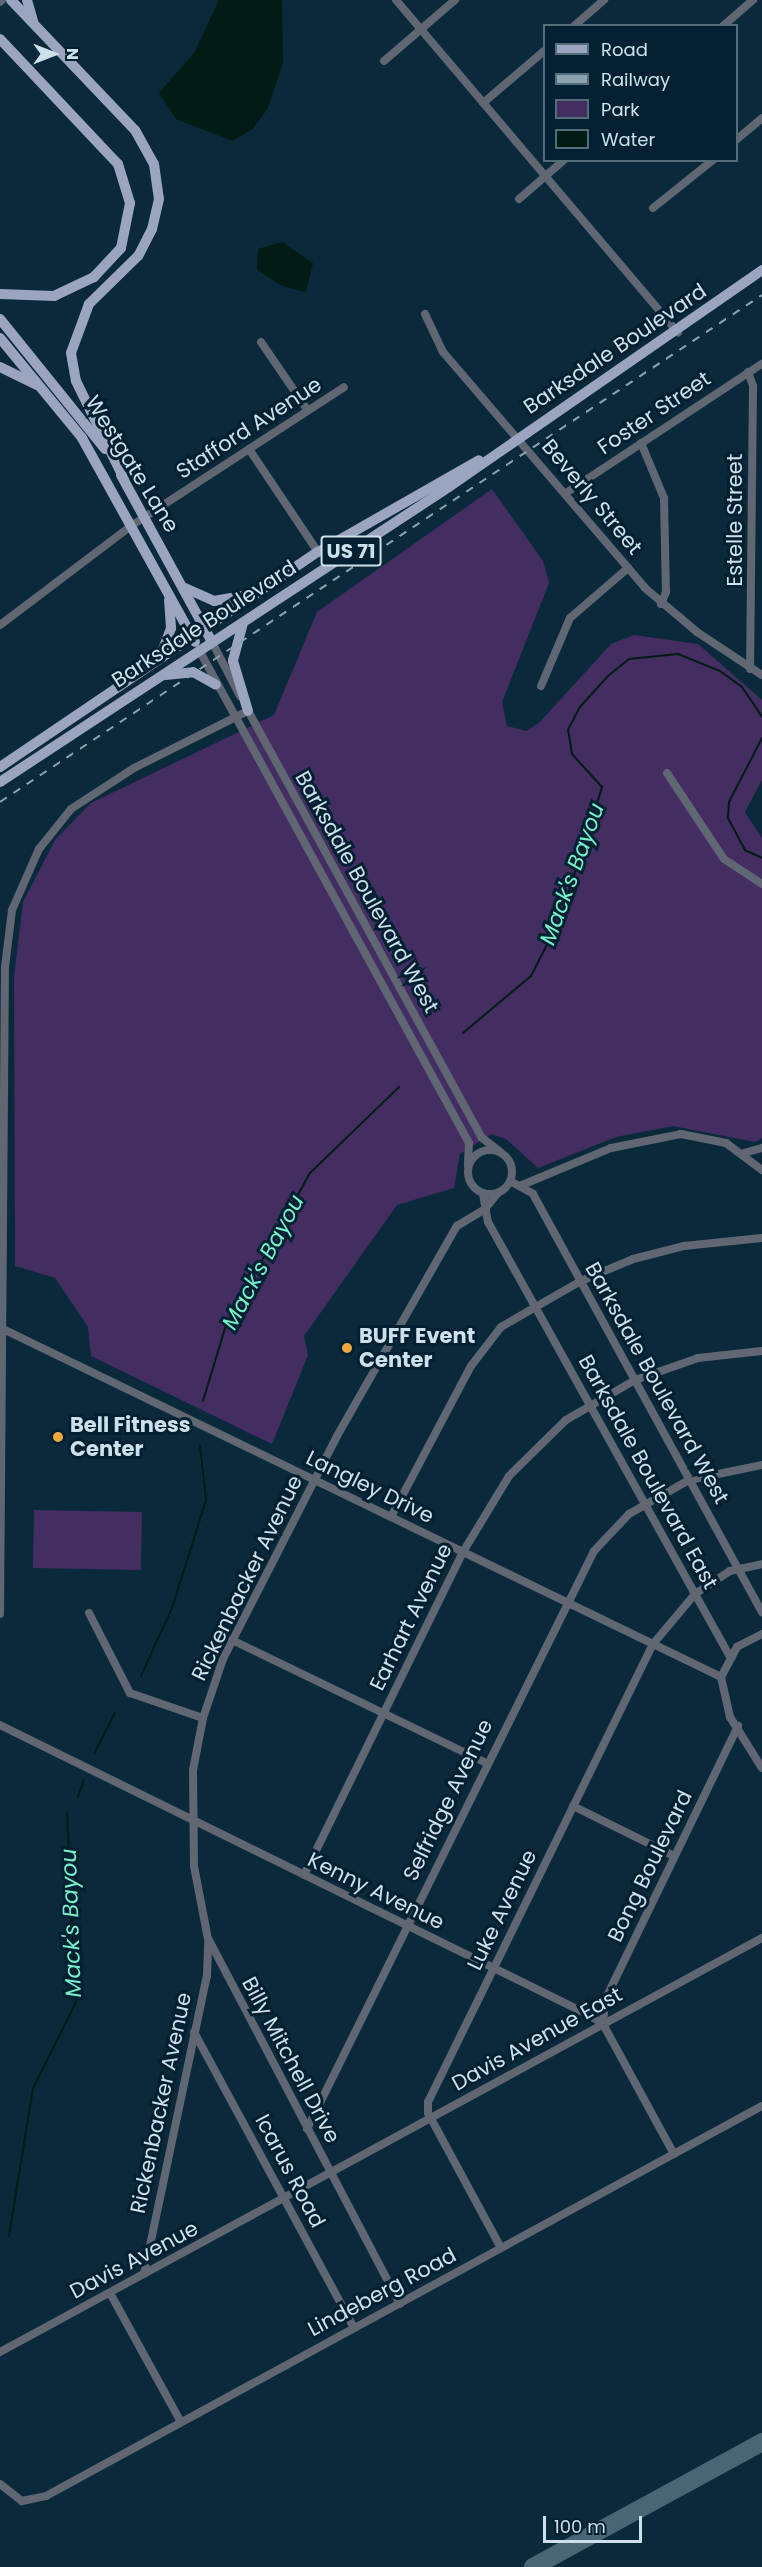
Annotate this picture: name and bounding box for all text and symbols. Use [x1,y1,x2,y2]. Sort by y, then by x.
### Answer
north arrow [24,24,84,84]
legend [543,24,738,162]
text: Road [601,37,648,62]
text: N [61,48,84,60]
text: Railway [601,67,670,92]
text: Park [601,97,640,122]
text: Water [601,127,655,152]
street label: Barksdale Boulevard [519,278,711,420]
street label: Foster Street [593,366,715,460]
street label: Stafford Avenue [172,372,326,484]
street label: Westgate Lane [80,391,184,537]
street label: Beverly Street [537,434,647,560]
street label: Estelle Street [722,454,748,586]
road number: US 71 [320,534,382,568]
street label: Barksdale Boulevard [107,555,301,693]
street label: Barksdale Boulevard West [290,767,444,1017]
water label: Mack's Bayou [534,800,610,948]
water label: Mack's Bayou [216,1190,310,1334]
street label: Barksdale Boulevard West [580,1258,734,1508]
place label: BUFF Event Center [359,1323,475,1373]
marker: BUFF Event Center [340,1341,354,1355]
street label: Barksdale Boulevard East [573,1350,723,1594]
place label: Bell Fitness Center [70,1412,190,1462]
marker: Bell Fitness Center [51,1430,65,1444]
street label: Langley Drive [302,1445,438,1529]
street label: Rickenbacker Avenue [186,1471,308,1685]
street label: Earhart Avenue [365,1539,457,1695]
street label: Selfridge Avenue [398,1715,498,1885]
street label: Bong Boulevard [602,1786,698,1946]
street label: Luke Avenue [462,1846,542,1974]
street label: Kenny Avenue [304,1847,448,1935]
water label: Mack's Bayou [55,1848,87,1998]
street label: Billy Mitchell Drive [237,1973,345,2147]
street label: Davis Avenue East [448,1982,626,2096]
street label: Rickenbacker Avenue [125,1990,197,2216]
street label: Icarus Road [250,2110,330,2232]
street label: Davis Avenue [66,2216,202,2304]
street label: Lindeberg Road [304,2242,460,2342]
scale bar [546,2504,645,2542]
text: 100 m [554,2514,606,2539]

